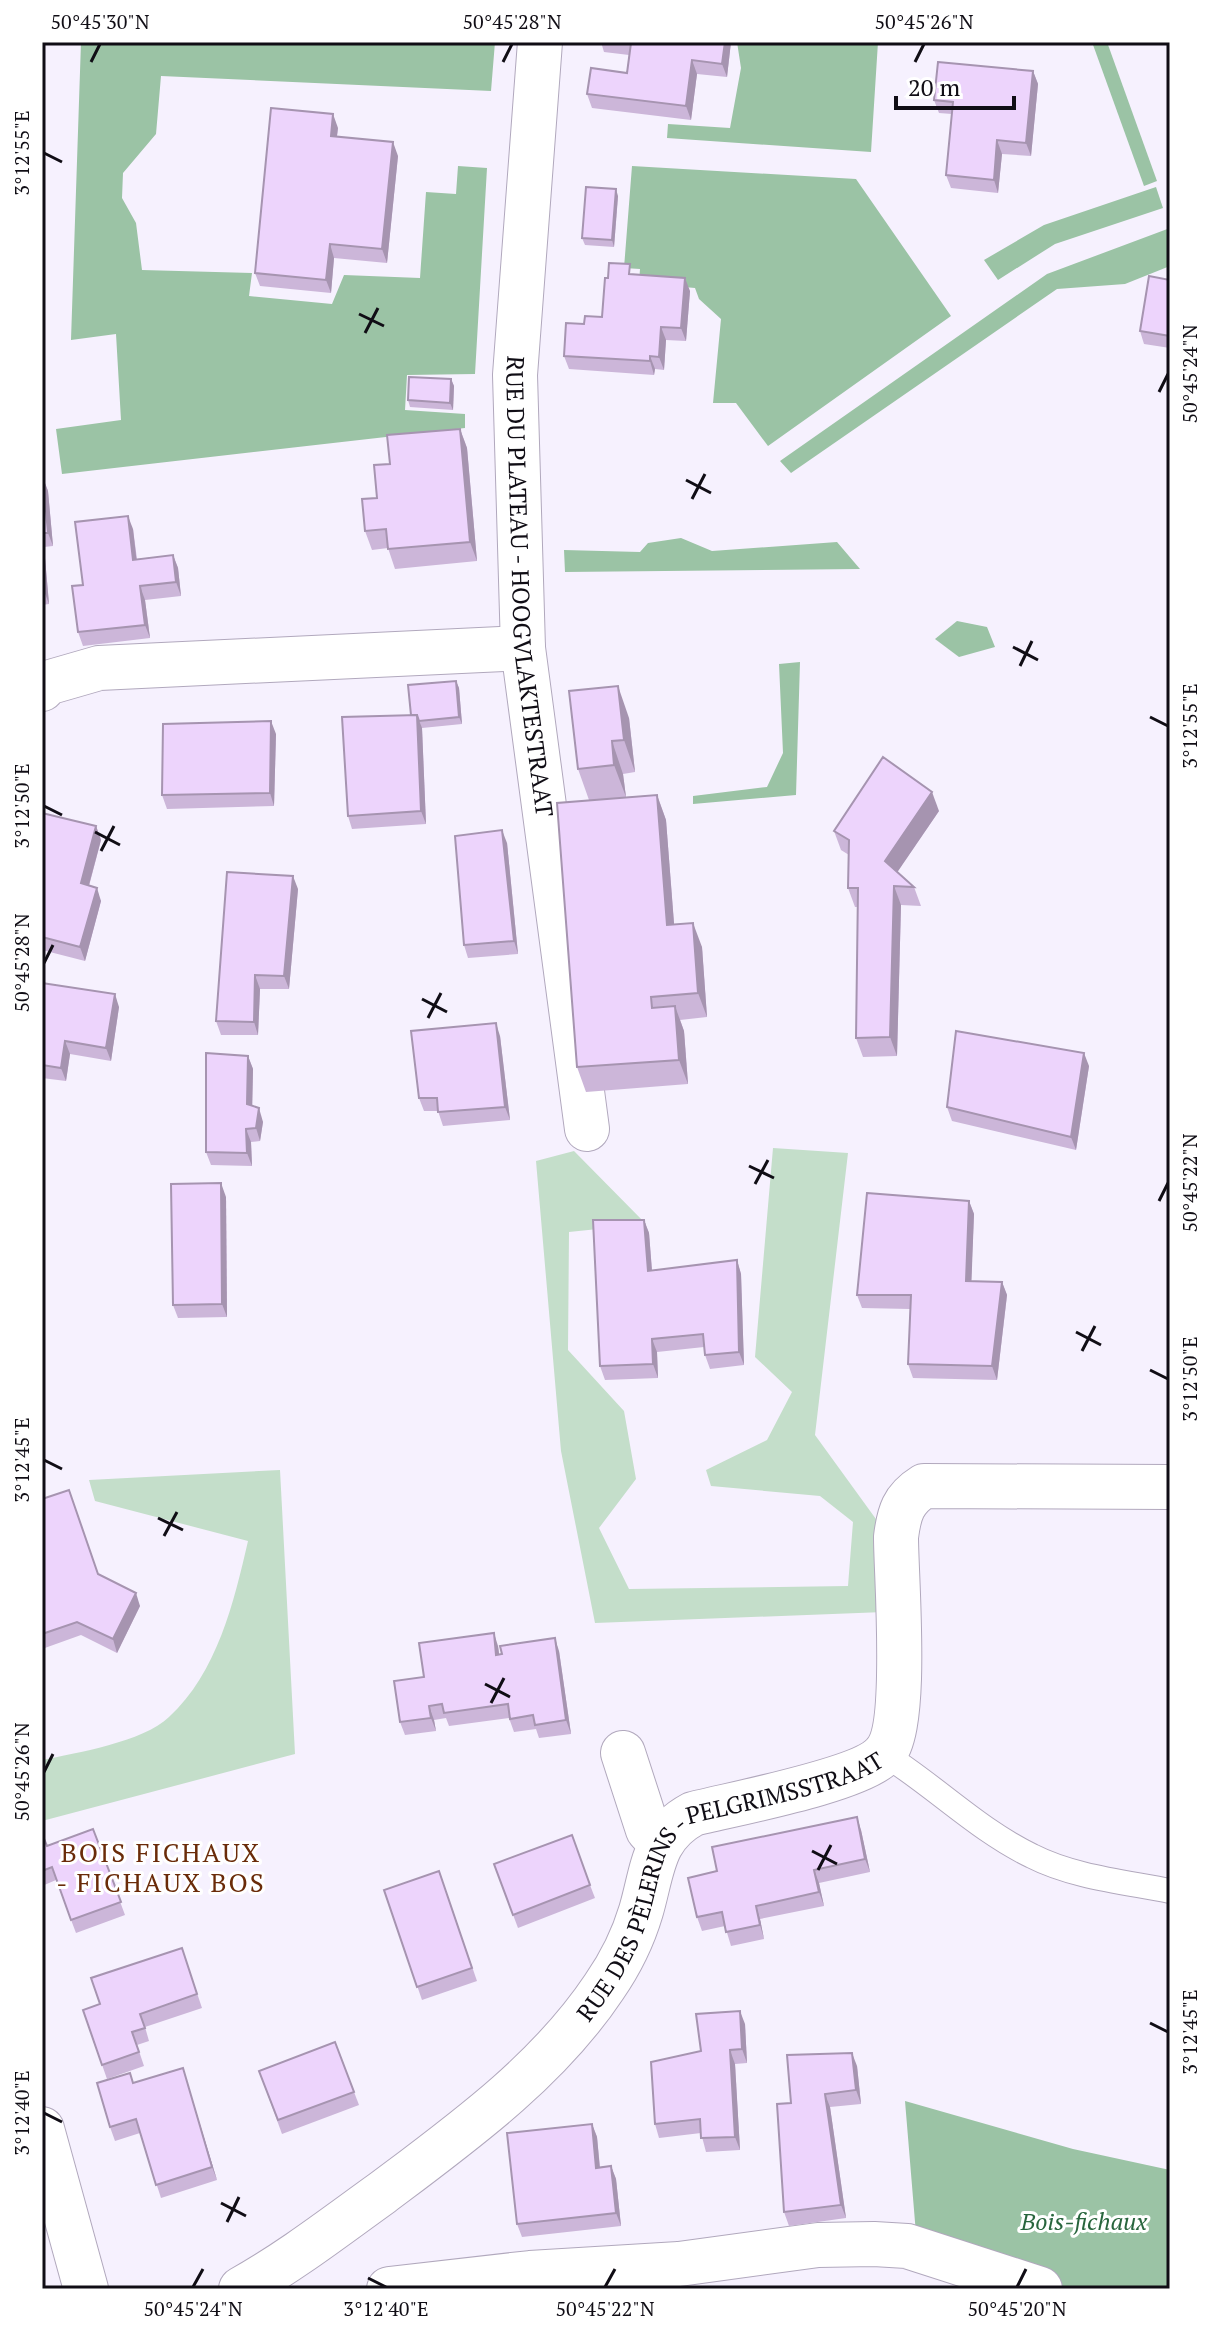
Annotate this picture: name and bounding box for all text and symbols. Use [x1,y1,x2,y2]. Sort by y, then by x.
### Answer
text: 50°45'30"N [50,8,150,35]
text: 50°45'28"N [462,8,562,35]
text: 50°45'26"N [874,8,974,35]
scale bar [896,60,1014,110]
text: 20 m [908,71,960,103]
text: 3°12'55"E [8,110,35,196]
text: 50°45'24"N [1176,324,1203,424]
street label: RUE DU PLATEAU - HOOGVLAKTESTRAAT [499,355,561,819]
text: 3°12'55"E [1176,683,1203,769]
text: 3°12'50"E [8,763,35,849]
text: 50°45'28"N [8,913,35,1013]
text: 50°45'22"N [1176,1133,1203,1233]
text: 3°12'50"E [1176,1336,1203,1422]
text: 3°12'45"E [8,1417,35,1503]
text: 50°45'26"N [8,1722,35,1822]
street label: RUE DES PÈLERINS - PELGRIMSSTRAAT [569,1744,889,2028]
district label: BOIS FICHAUX - FICHAUX BOS [56,1835,266,1899]
text: 3°12'45"E [1176,1989,1203,2075]
text: 3°12'40"E [8,2070,35,2156]
park label: Bois-fichaux [1020,2205,1148,2237]
text: 50°45'24"N [143,2295,243,2322]
text: 3°12'40"E [343,2295,429,2322]
text: 50°45'22"N [555,2295,655,2322]
text: 50°45'20"N [967,2295,1067,2322]

